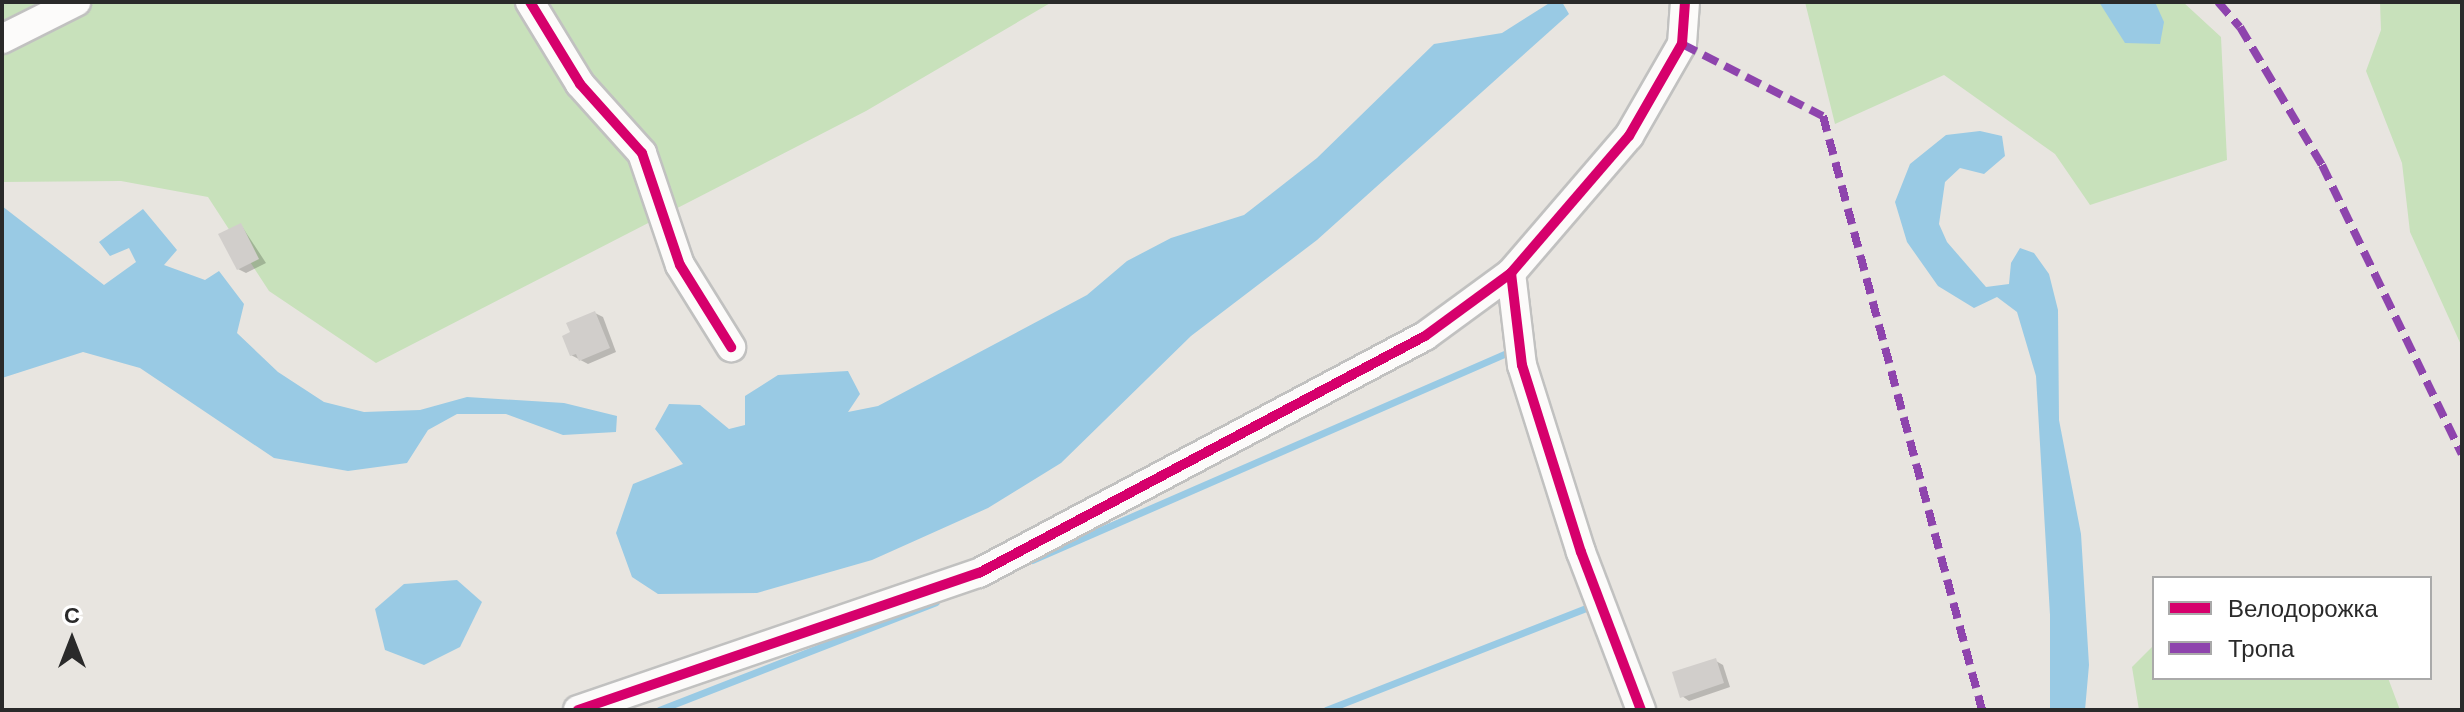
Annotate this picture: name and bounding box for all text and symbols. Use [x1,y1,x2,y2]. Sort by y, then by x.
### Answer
legend [2152,576,2432,680]
text: Велодорожка [2228,593,2378,624]
north arrow [32,600,112,680]
text: С [64,601,80,630]
text: Тропа [2228,633,2294,664]

